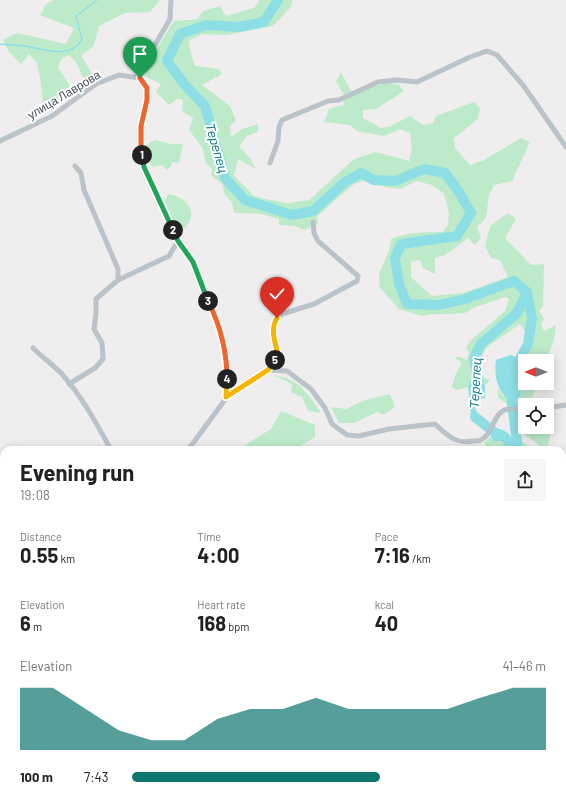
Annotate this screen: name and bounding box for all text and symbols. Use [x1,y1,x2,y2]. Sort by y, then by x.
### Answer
pin [123,37,157,78]
icon: arrive [129,43,151,65]
street label: улица Лаврова [24,67,103,122]
water label: Терепец [202,121,232,175]
pin: 1 [132,145,152,165]
text: 1 [140,148,144,161]
pin: 2 [163,220,183,240]
text: 2 [170,223,176,236]
pin [260,277,294,318]
icon: check [266,283,288,305]
pin: 3 [198,291,218,311]
text: 3 [205,294,211,307]
pin: 5 [265,350,285,370]
text: 5 [272,353,278,366]
north arrow [518,354,554,390]
map controls [518,354,554,434]
water label: Терепец [466,357,484,409]
pin: 4 [217,369,237,389]
text: 4 [224,372,230,385]
button: locate [518,398,554,434]
text: Evening run [20,459,134,485]
button: share [504,459,546,501]
text: 19:08 [20,487,50,503]
text: Distance [20,530,62,543]
text: Time [197,530,221,543]
text: Pace [375,530,398,543]
text: 0.55 [20,543,58,567]
text: 4:00 [197,543,240,567]
text: 7:16 [375,543,410,567]
text: km [58,552,75,565]
text: /km [410,552,431,565]
text: Elevation [20,598,64,611]
text: Heart rate [197,598,246,611]
text: kcal [375,598,394,611]
text: 6 [20,611,31,635]
text: 168 [197,611,226,635]
text: 40 [375,611,398,635]
text: m [31,620,42,633]
text: bpm [226,620,249,633]
text: Elevation [20,658,72,674]
text: 41–46 m [502,658,546,674]
text: 100 m [20,769,53,785]
text: 7:43 [84,769,108,785]

